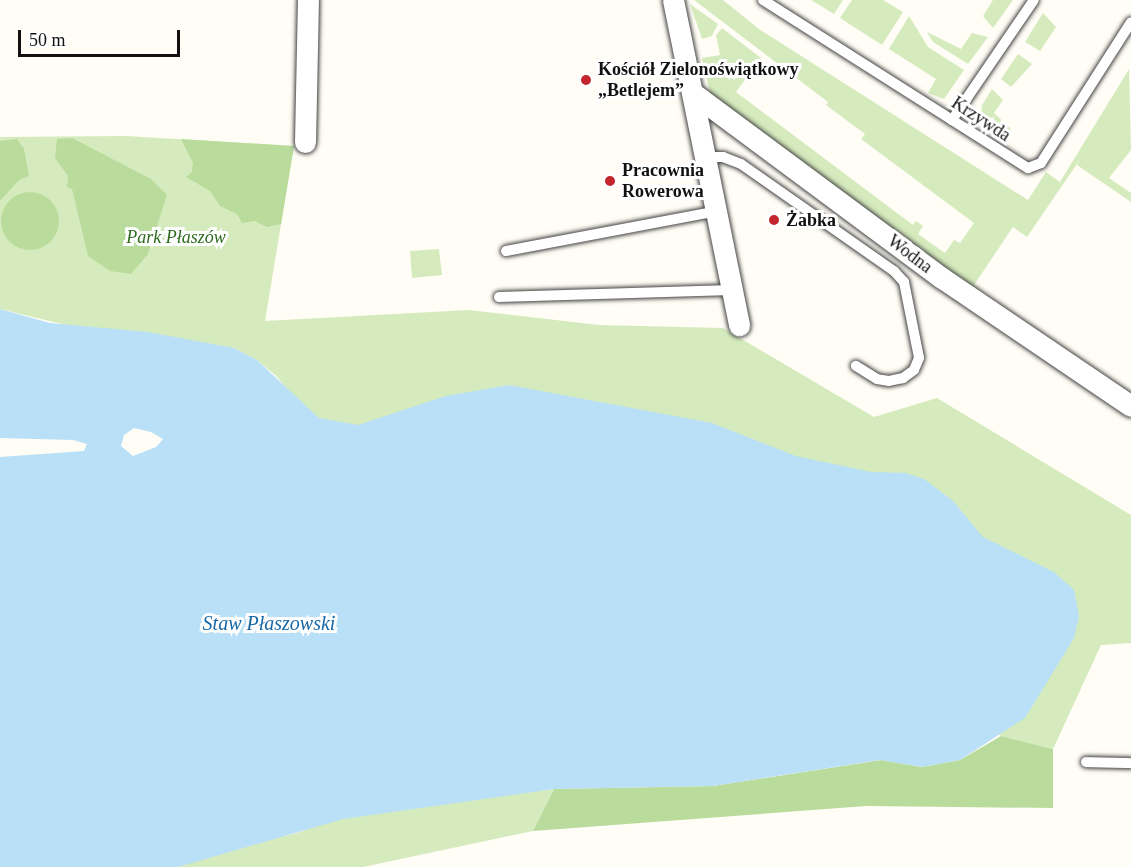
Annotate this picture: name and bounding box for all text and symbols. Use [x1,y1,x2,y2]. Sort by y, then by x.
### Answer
scale bar [21,18,183,56]
text: 50 m [29,30,66,50]
place label: Kościół Zielonoświątkowy „Betlejem” [598,59,799,101]
marker: Kościół Zielonoświątkowy „Betlejem” [579,73,593,87]
street label: Krzywda [947,92,1015,146]
place label: Pracownia Rowerowa [622,160,704,202]
marker: Pracownia Rowerowa [603,174,617,188]
place label: Żabka [786,209,836,231]
marker: Żabka [767,213,781,227]
park label: Park Płaszów [126,226,226,248]
street label: Wodna [883,230,937,278]
water label: Staw Płaszowski [203,611,335,635]

